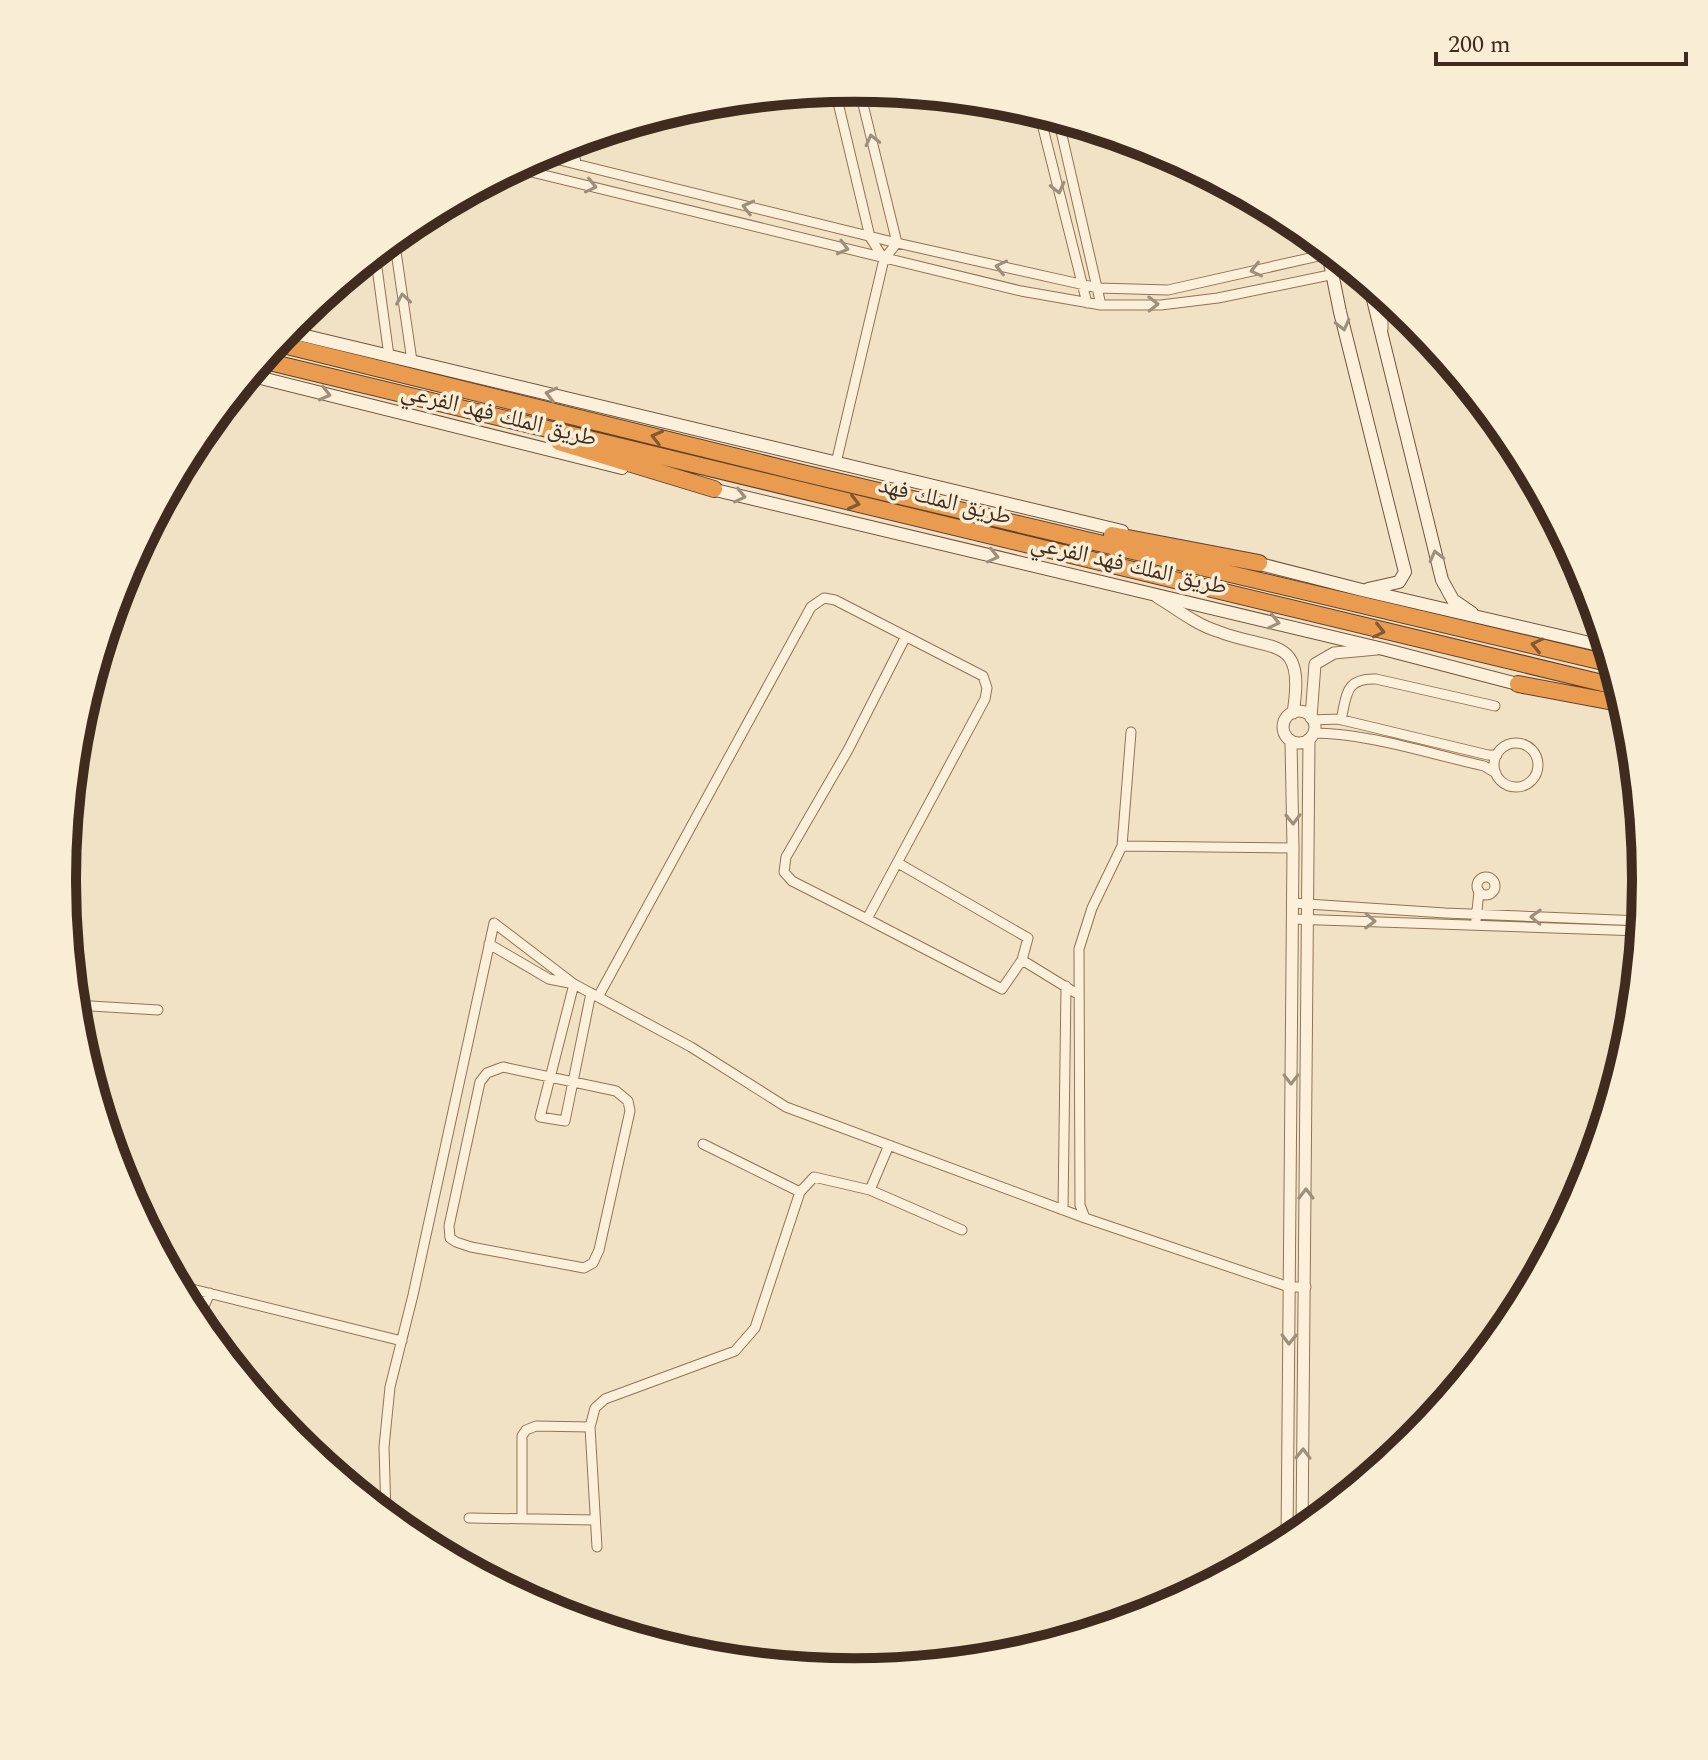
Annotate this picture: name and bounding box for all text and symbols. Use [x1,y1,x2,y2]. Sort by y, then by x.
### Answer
scale bar [1436,16,1686,66]
text: 200 m [1448,27,1511,63]
one-way arrow [864,134,881,148]
one-way arrow [583,177,597,194]
one-way arrow [1048,181,1065,195]
one-way arrow [741,199,755,216]
one-way arrow [836,239,850,256]
one-way arrow [994,259,1008,276]
one-way arrow [1249,261,1263,278]
one-way arrow [395,293,412,306]
one-way arrow [1147,296,1160,313]
one-way arrow [1333,317,1350,331]
street label: طريق الملك فهد الفرعي [397,373,601,457]
one-way arrow [317,384,331,401]
one-way arrow [545,386,558,403]
one-way arrow [651,429,664,446]
street label: طريق الملك فهد [875,467,1015,535]
one-way arrow [733,486,747,503]
one-way arrow [846,494,860,511]
street label: طريق الملك فهد الفرعي [1027,525,1231,605]
one-way arrow [986,546,1000,563]
one-way arrow [1428,550,1445,563]
one-way arrow [1266,613,1280,630]
one-way arrow [1371,622,1385,639]
one-way arrow [1530,638,1544,655]
one-way arrow [1284,813,1301,826]
one-way arrow [1529,908,1542,925]
one-way arrow [1364,913,1377,930]
one-way arrow [1282,1073,1300,1086]
one-way arrow [1297,1187,1315,1200]
one-way arrow [1280,1333,1298,1346]
one-way arrow [1294,1447,1312,1460]

